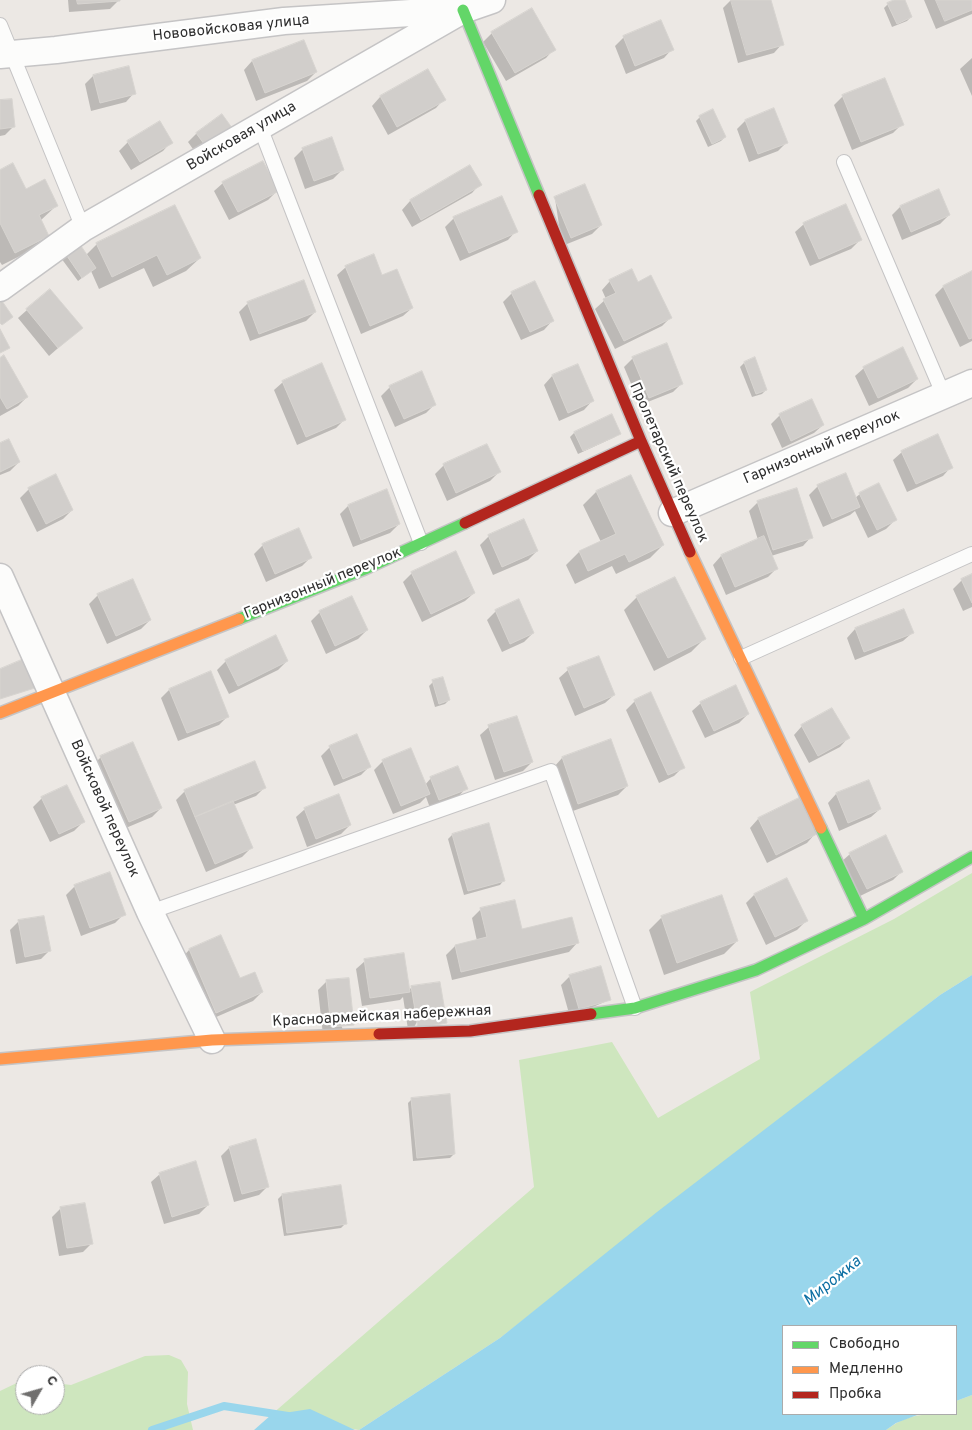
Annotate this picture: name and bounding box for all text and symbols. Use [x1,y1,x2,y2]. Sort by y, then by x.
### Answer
street label: Нововойсковая улица [152,12,310,46]
street label: Войсковая улица [184,98,300,176]
street label: Пролетарский переулок [625,380,711,546]
street label: Гарнизонный переулок [741,407,903,489]
street label: Гарнизонный переулок [242,544,404,624]
street label: Войсковой переулок [66,737,142,881]
street label: Красноармейская набережная [272,1002,492,1032]
water label: Мирожка [800,1253,866,1311]
legend [782,1325,957,1415]
text: Свободно [829,1335,900,1354]
text: Медленно [829,1360,903,1379]
north arrow [15,1365,65,1415]
text: С [42,1372,61,1390]
text: Пробка [829,1385,881,1404]

